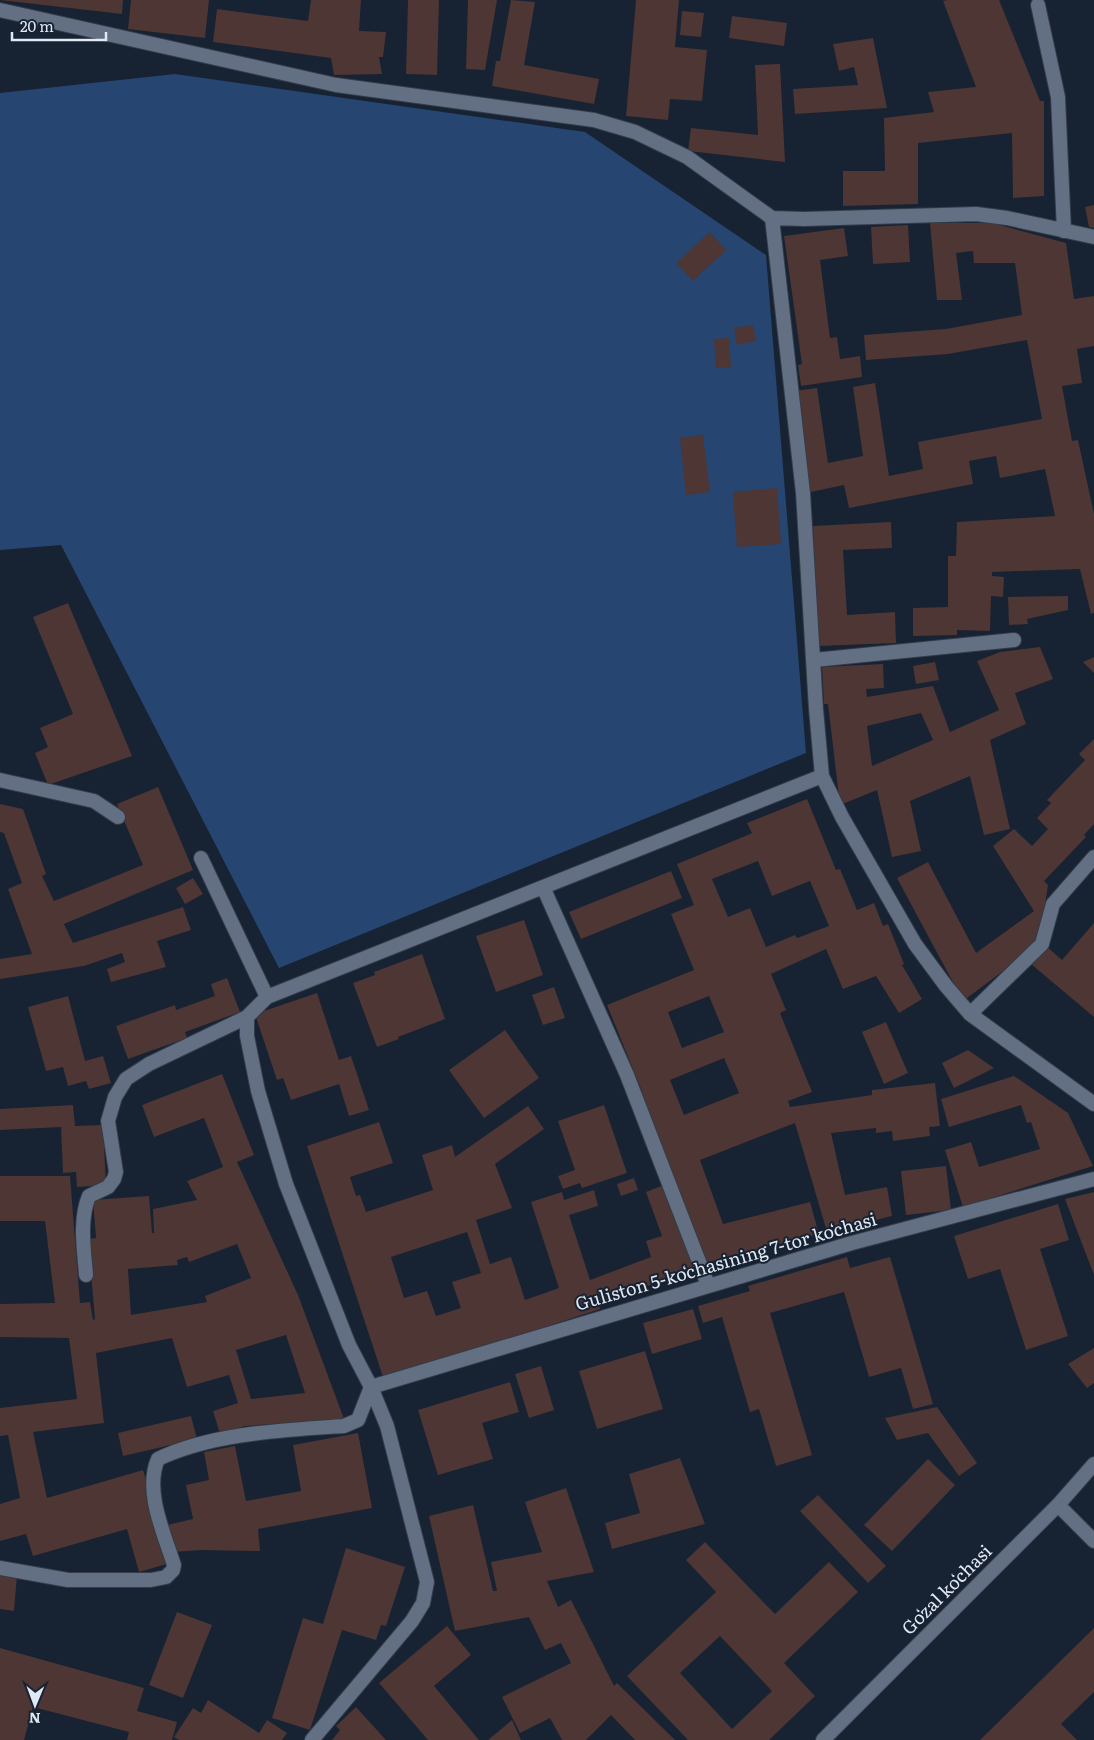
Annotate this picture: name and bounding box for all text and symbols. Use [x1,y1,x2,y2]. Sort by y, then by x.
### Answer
scale bar [12,10,106,42]
text: 20 m [20,14,54,37]
street label: Guliston 5-koʻchasining 7-tor koʻchasi [572,1205,880,1317]
street label: Goʻzal koʻchasi [895,1538,997,1640]
north arrow [10,1680,60,1730]
text: N [28,1709,41,1729]

